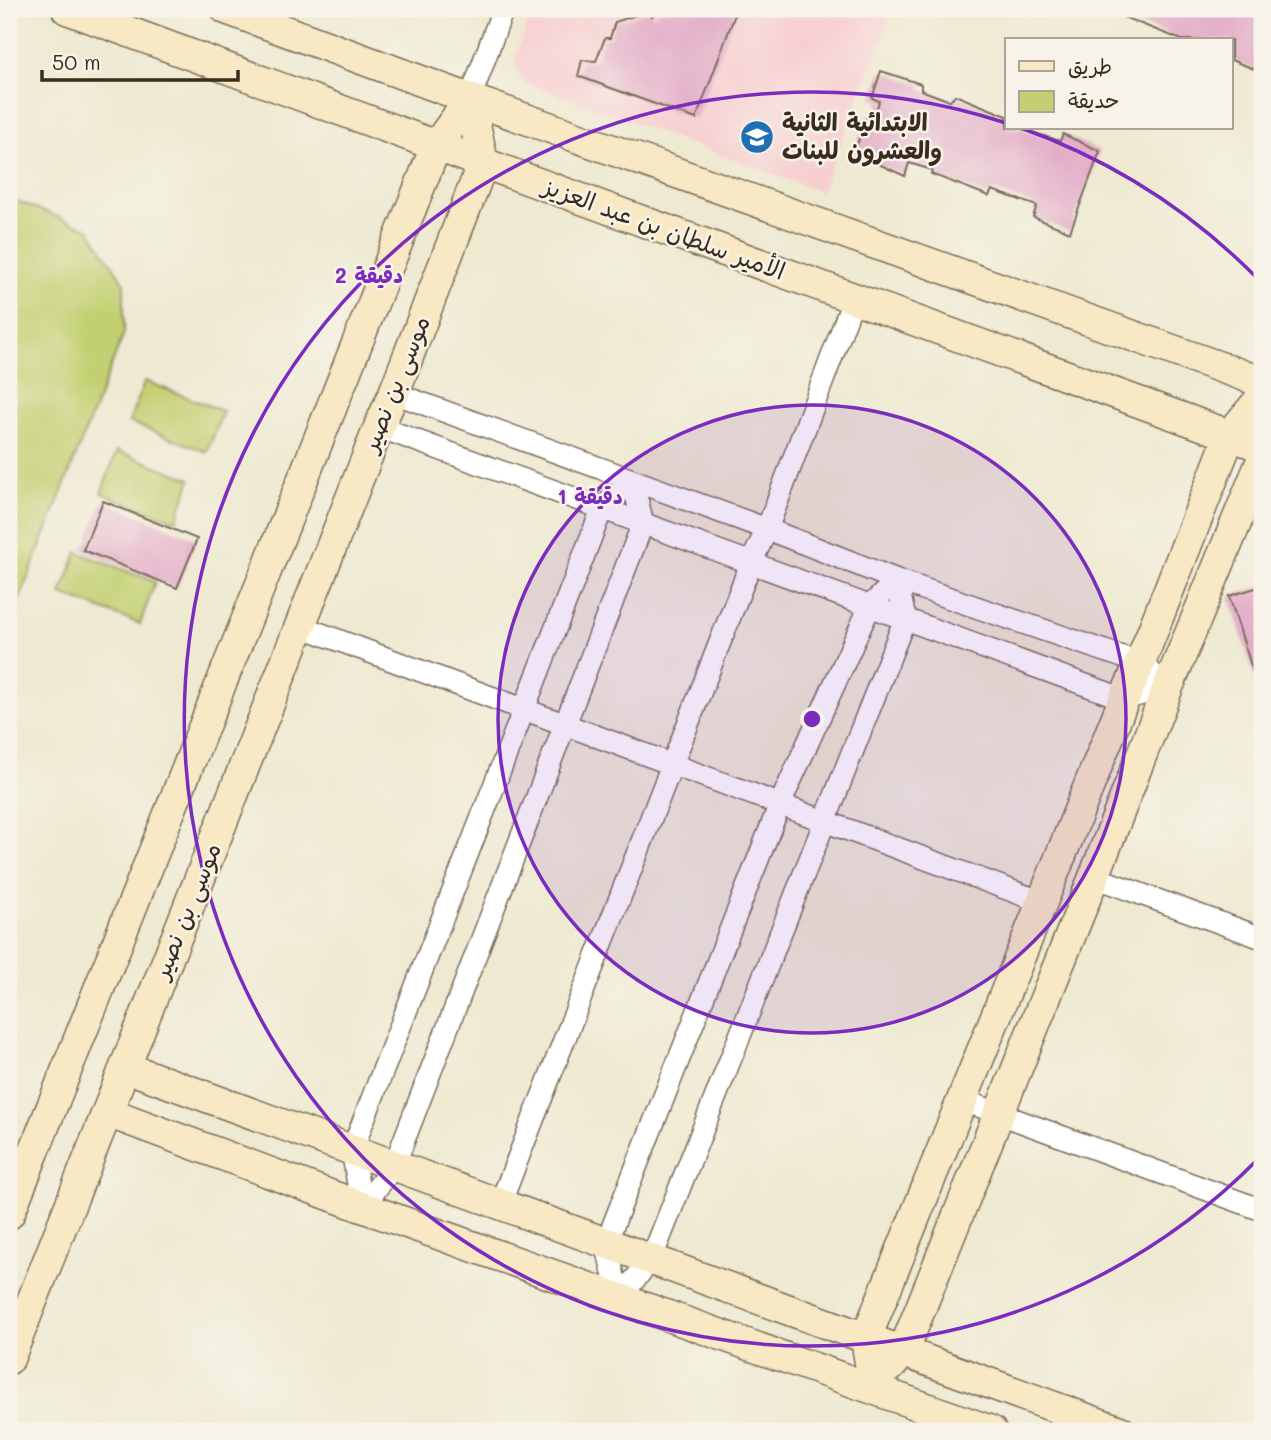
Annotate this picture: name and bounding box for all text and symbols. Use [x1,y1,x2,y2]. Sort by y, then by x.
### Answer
scale bar [42,38,238,82]
legend [1005,38,1232,130]
text: 50 m [52,48,101,75]
text: طريق [1068,52,1112,79]
text: حديقة [1068,86,1119,113]
place label: الابتدائية الثانية والعشرون للبنات [782,106,942,167]
school or university icon: الابتدائية الثانية والعشرون للبنات [738,118,776,156]
street label: الأمير سلطان بن عبد العزيز [537,169,790,286]
text: 2 دقيقة [335,261,403,289]
street label: موسى بن نصير [353,311,437,458]
text: 1 دقيقة [557,482,623,510]
centre of rings [800,707,824,731]
street label: موسى بن نصير [144,838,228,985]

